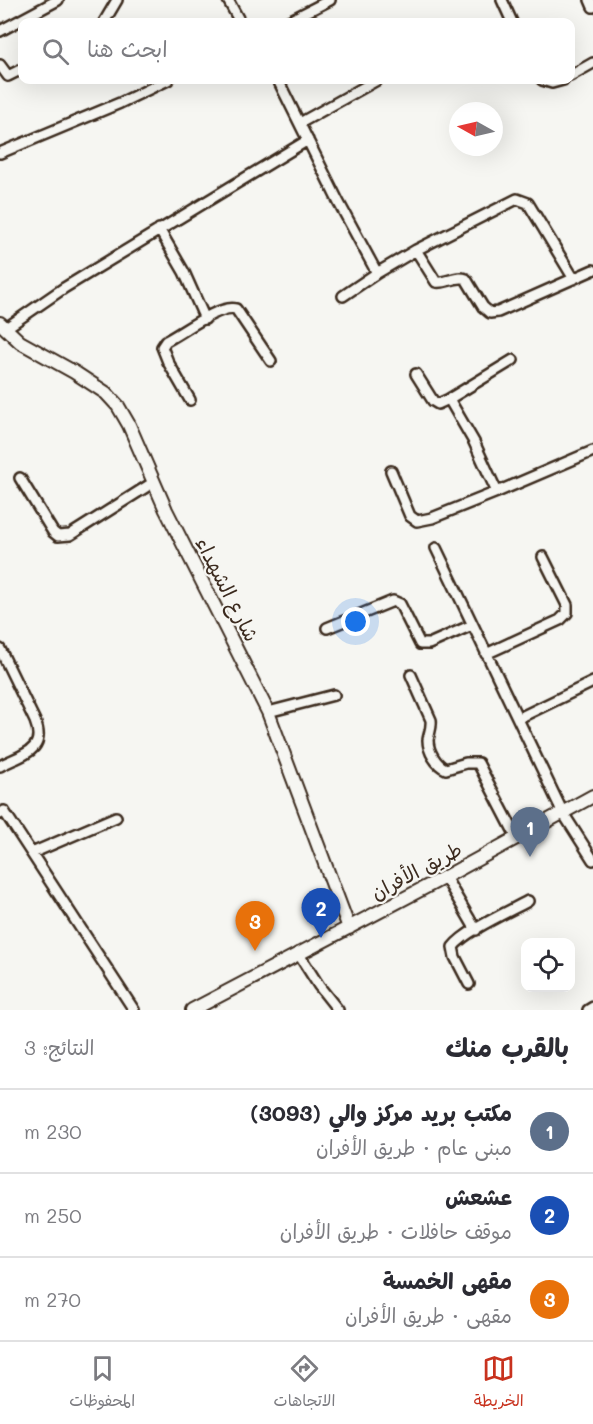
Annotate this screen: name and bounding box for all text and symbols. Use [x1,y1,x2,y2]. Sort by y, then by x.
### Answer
search box [18,18,575,84]
text: ابحث هنا [87,34,168,63]
icon: search [39,35,72,68]
north arrow [449,102,503,156]
street label: شارع الشهداء [189,532,265,646]
your location [341,607,370,636]
pin: 1 [510,808,550,857]
street label: طريق الأفران [366,835,466,905]
pin: 2 [302,888,340,938]
pin: 3 [236,902,274,951]
map controls [521,938,575,992]
button: locate [521,938,575,992]
text: بالقرب منك [446,1030,569,1064]
text: النتائج: 3 [24,1034,94,1060]
text: مكتب بريد مركز والي (3093) [250,1098,512,1127]
text: 230 m [24,1118,82,1144]
text: 1 [545,1118,554,1144]
text: مبنى عام · طريق الأفران [316,1134,512,1160]
text: عشعش [445,1182,512,1211]
text: 250 m [24,1202,82,1228]
text: 2 [544,1202,555,1228]
text: موقف حافلات · طريق الأفران [280,1218,512,1244]
text: مقهى الخمسة [383,1266,512,1295]
text: 270 m [24,1286,81,1312]
text: 3 [544,1286,556,1312]
text: مقهى · طريق الأفران [345,1302,512,1328]
tab: المحفوظات [69,1352,135,1415]
tab: الاتجاهات [274,1352,335,1415]
tab: الخريطة [474,1352,524,1415]

